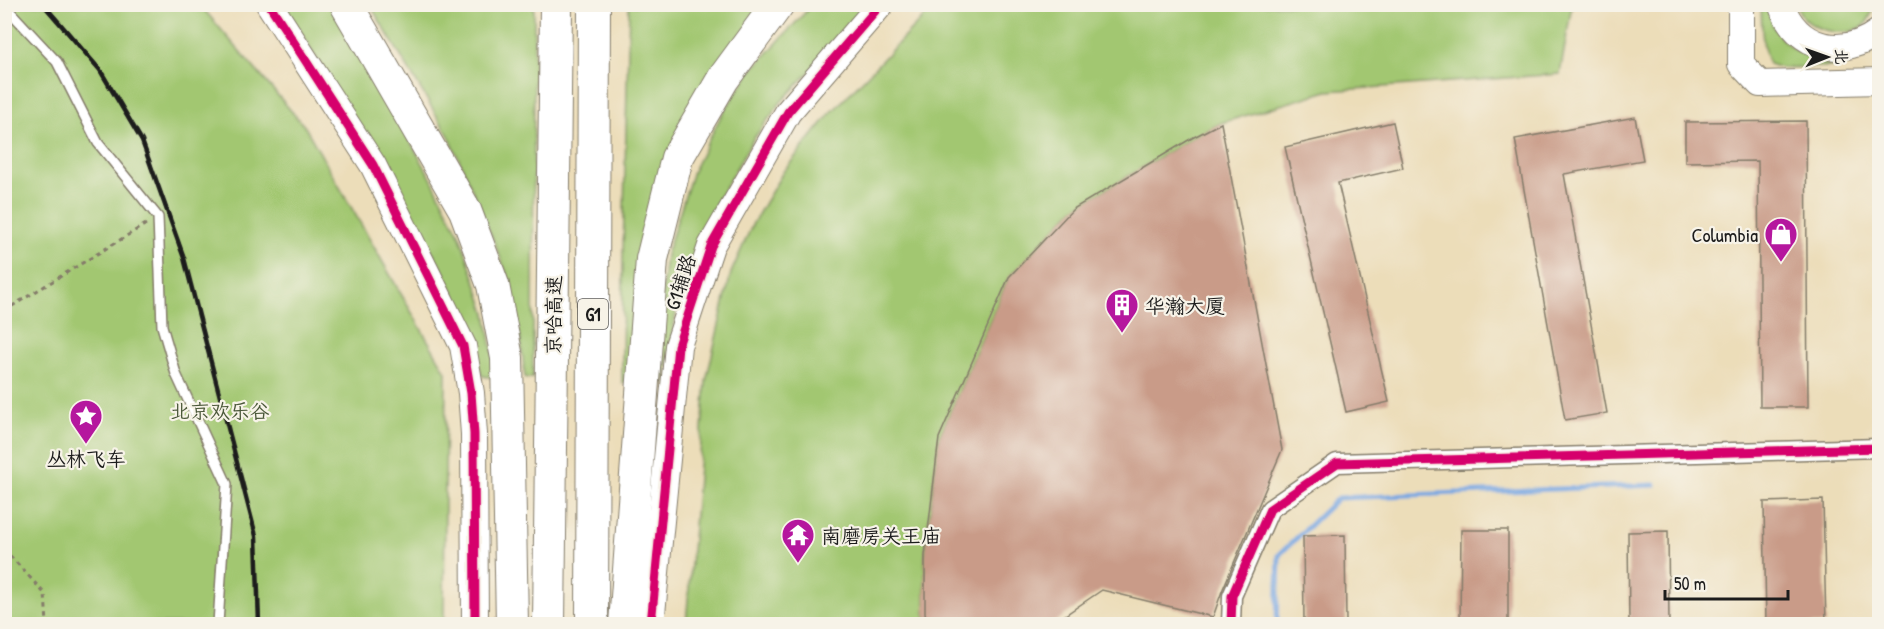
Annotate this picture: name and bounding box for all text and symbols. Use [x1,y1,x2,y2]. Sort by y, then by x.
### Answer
north arrow [1797,27,1857,87]
text: 北 [1831,49,1853,65]
shop icon: Columbia [1763,216,1799,263]
place label: Columbia [1692,221,1758,248]
street label: G1辅路 [658,250,702,313]
street label: 京哈高速 [539,275,567,355]
building icon: 华瀚大厦 [1104,287,1140,334]
place label: 华瀚大厦 [1145,292,1225,319]
road number: G1 [578,299,608,329]
park label: 北京欢乐谷 [170,397,270,424]
place icon: 丛林飞车 [68,398,104,445]
place label: 丛林飞车 [46,445,126,472]
temple icon: 南磨房关王庙 [780,517,816,564]
place label: 南磨房关王庙 [821,522,941,549]
scale bar [1665,563,1788,601]
text: 50 m [1674,571,1706,596]

